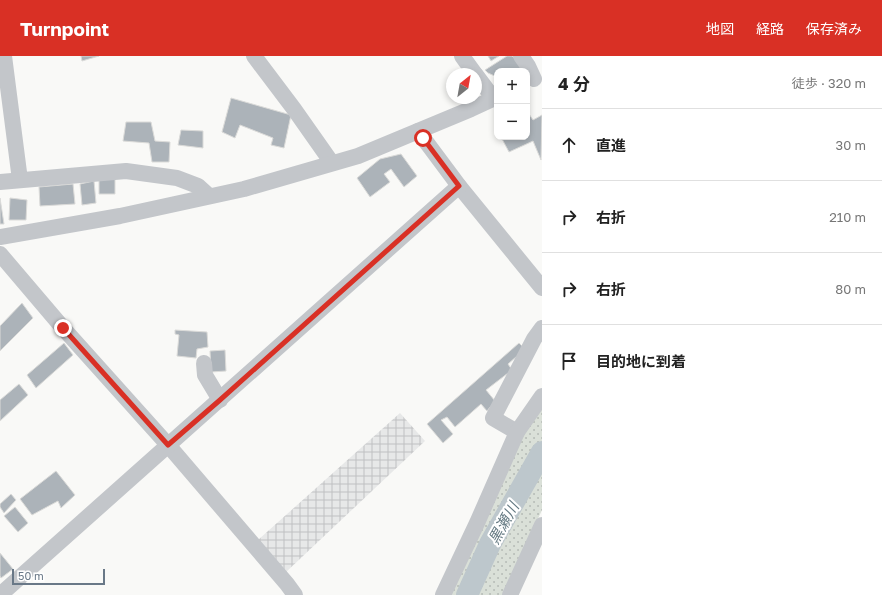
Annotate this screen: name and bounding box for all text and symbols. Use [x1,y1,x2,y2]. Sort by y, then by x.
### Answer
text: Turnpoint [20,17,109,40]
text: 地図 [706,20,734,37]
text: 経路 [756,20,784,37]
text: 保存済み [806,20,862,37]
north arrow [446,68,482,104]
map controls [494,68,530,140]
button: + [494,68,530,104]
text: 4 分 [558,73,590,94]
text: 徒歩 · 320 m [792,75,866,91]
button: − [494,104,530,140]
route start [414,129,432,147]
icon: ahead [558,134,580,156]
text: 直進 [596,136,626,154]
text: 30 m [836,137,866,153]
icon: right [558,206,580,228]
text: 右折 [596,208,626,226]
text: 210 m [829,209,866,225]
icon: right [558,278,580,300]
text: 右折 [596,280,626,298]
text: 80 m [835,281,866,297]
route end [54,319,72,337]
icon: arrive [558,350,580,372]
text: 目的地に到着 [596,352,686,370]
water label: 黒瀬川 [484,497,523,547]
scale bar [12,567,105,586]
text: 50 m [18,569,44,582]

